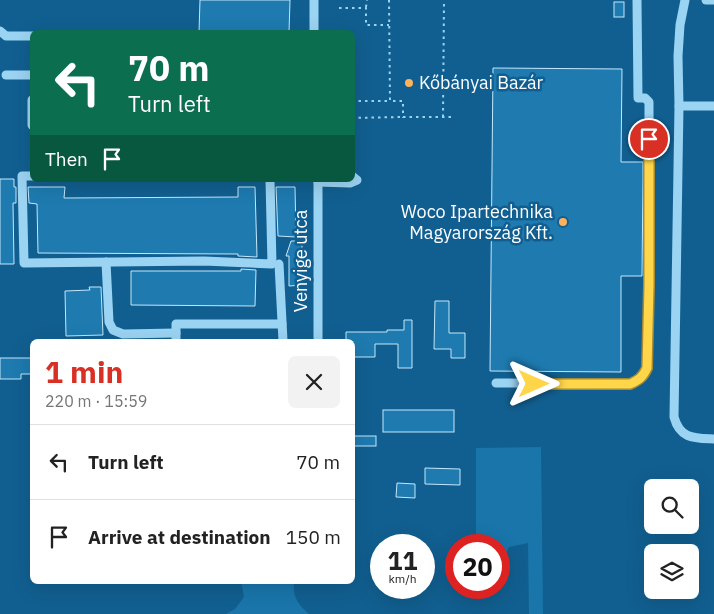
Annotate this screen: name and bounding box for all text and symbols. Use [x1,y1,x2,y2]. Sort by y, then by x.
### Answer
text: 70 m [128,45,210,91]
icon: left [45,50,110,115]
place label: Kőbányai Bazár [419,71,544,94]
marker: Kőbányai Bazár [403,77,415,89]
text: Turn left [128,89,211,118]
pin [628,118,670,160]
icon: arrive [635,125,663,153]
icon: arrive [98,145,126,173]
text: Then [45,147,88,171]
place label: Woco Ipartechnika Magyarország Kft. [401,200,553,244]
street label: Venyige utca [289,209,312,312]
marker: Woco Ipartechnika Magyarország Kft. [557,216,569,228]
text: 1 min [45,352,123,391]
button: close [288,356,340,408]
position arrow [507,357,559,409]
text: 220 m · 15:59 [45,391,147,411]
icon: left [45,448,73,476]
text: Turn left [88,450,164,474]
text: 70 m [296,450,340,474]
map controls [644,479,699,599]
button: search [644,479,699,534]
icon: arrive [45,523,73,551]
text: Arrive at destination [88,525,271,549]
text: 150 m [286,525,341,549]
speed limit sign: 20 [445,534,510,599]
text: 11 [387,544,418,577]
button: layers [644,544,699,599]
text: km/h [388,571,417,586]

